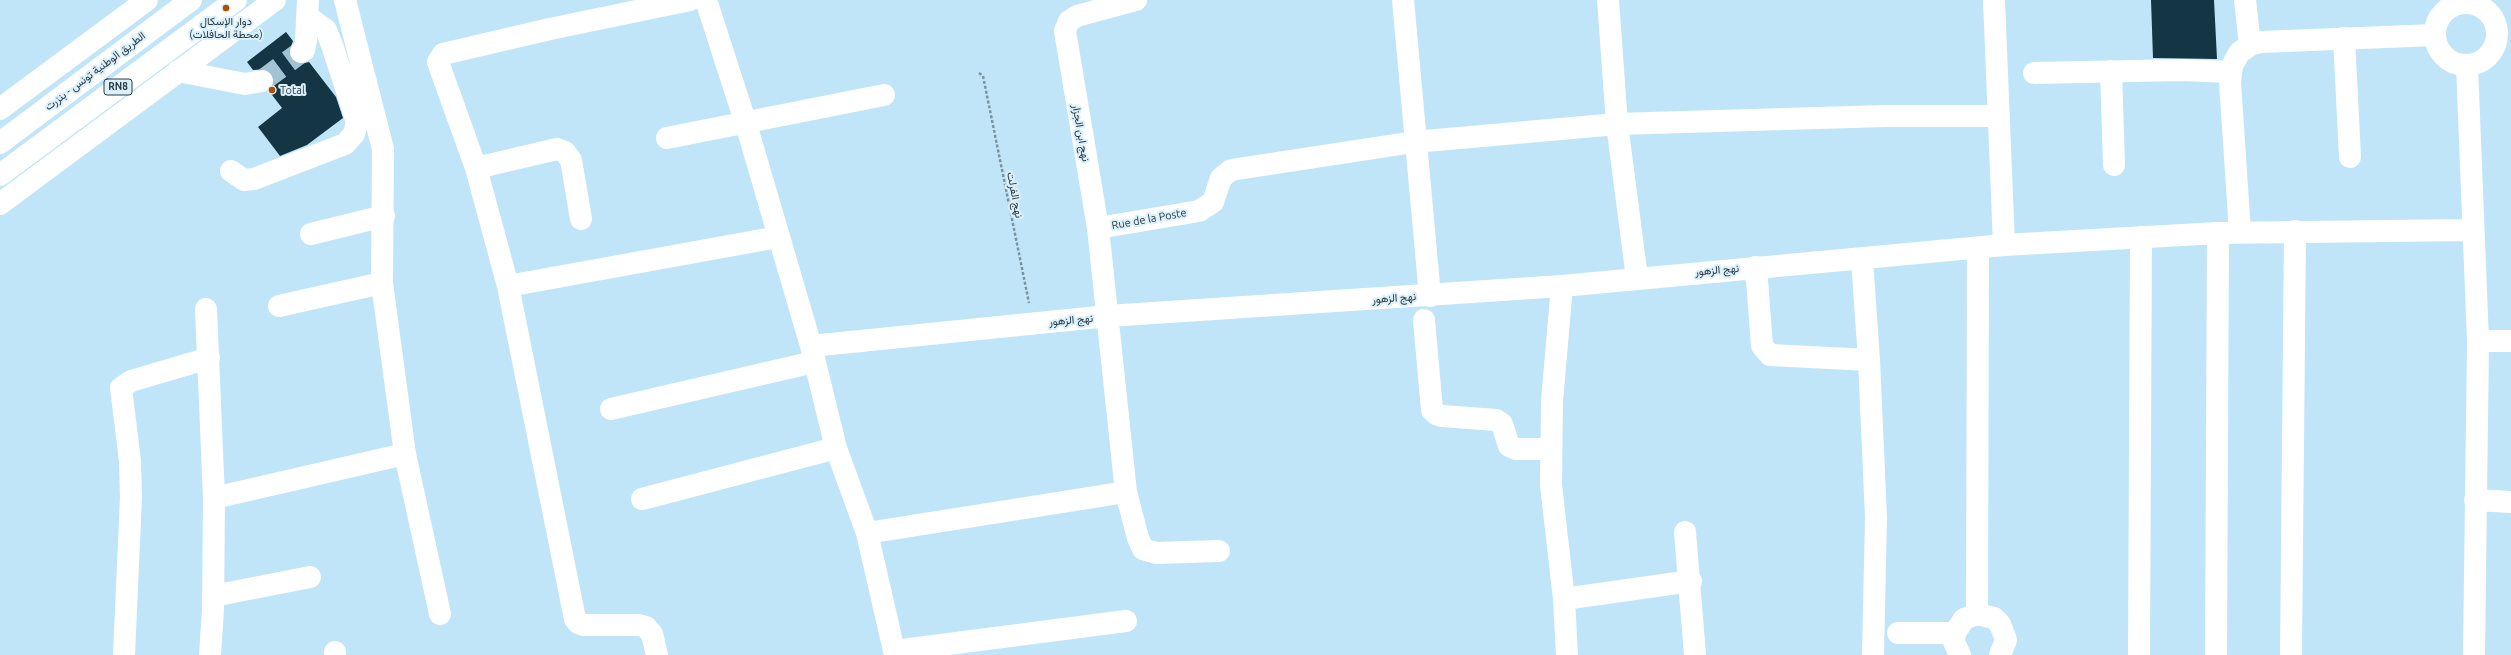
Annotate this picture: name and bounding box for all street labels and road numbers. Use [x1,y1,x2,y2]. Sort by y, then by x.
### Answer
street label: الطريق الوطنية تونس - بنزرت [42,29,148,113]
road number: RN8 [104,79,132,95]
street label: نهج ابن الجزار [1069,103,1093,163]
street label: نهج الفرلت [1004,171,1026,219]
street label: Rue de la Poste [1110,206,1188,232]
street label: نهج الزهور [1694,262,1740,278]
street label: نهج الزهور [1372,290,1416,306]
street label: نهج الزهور [1048,312,1094,328]

